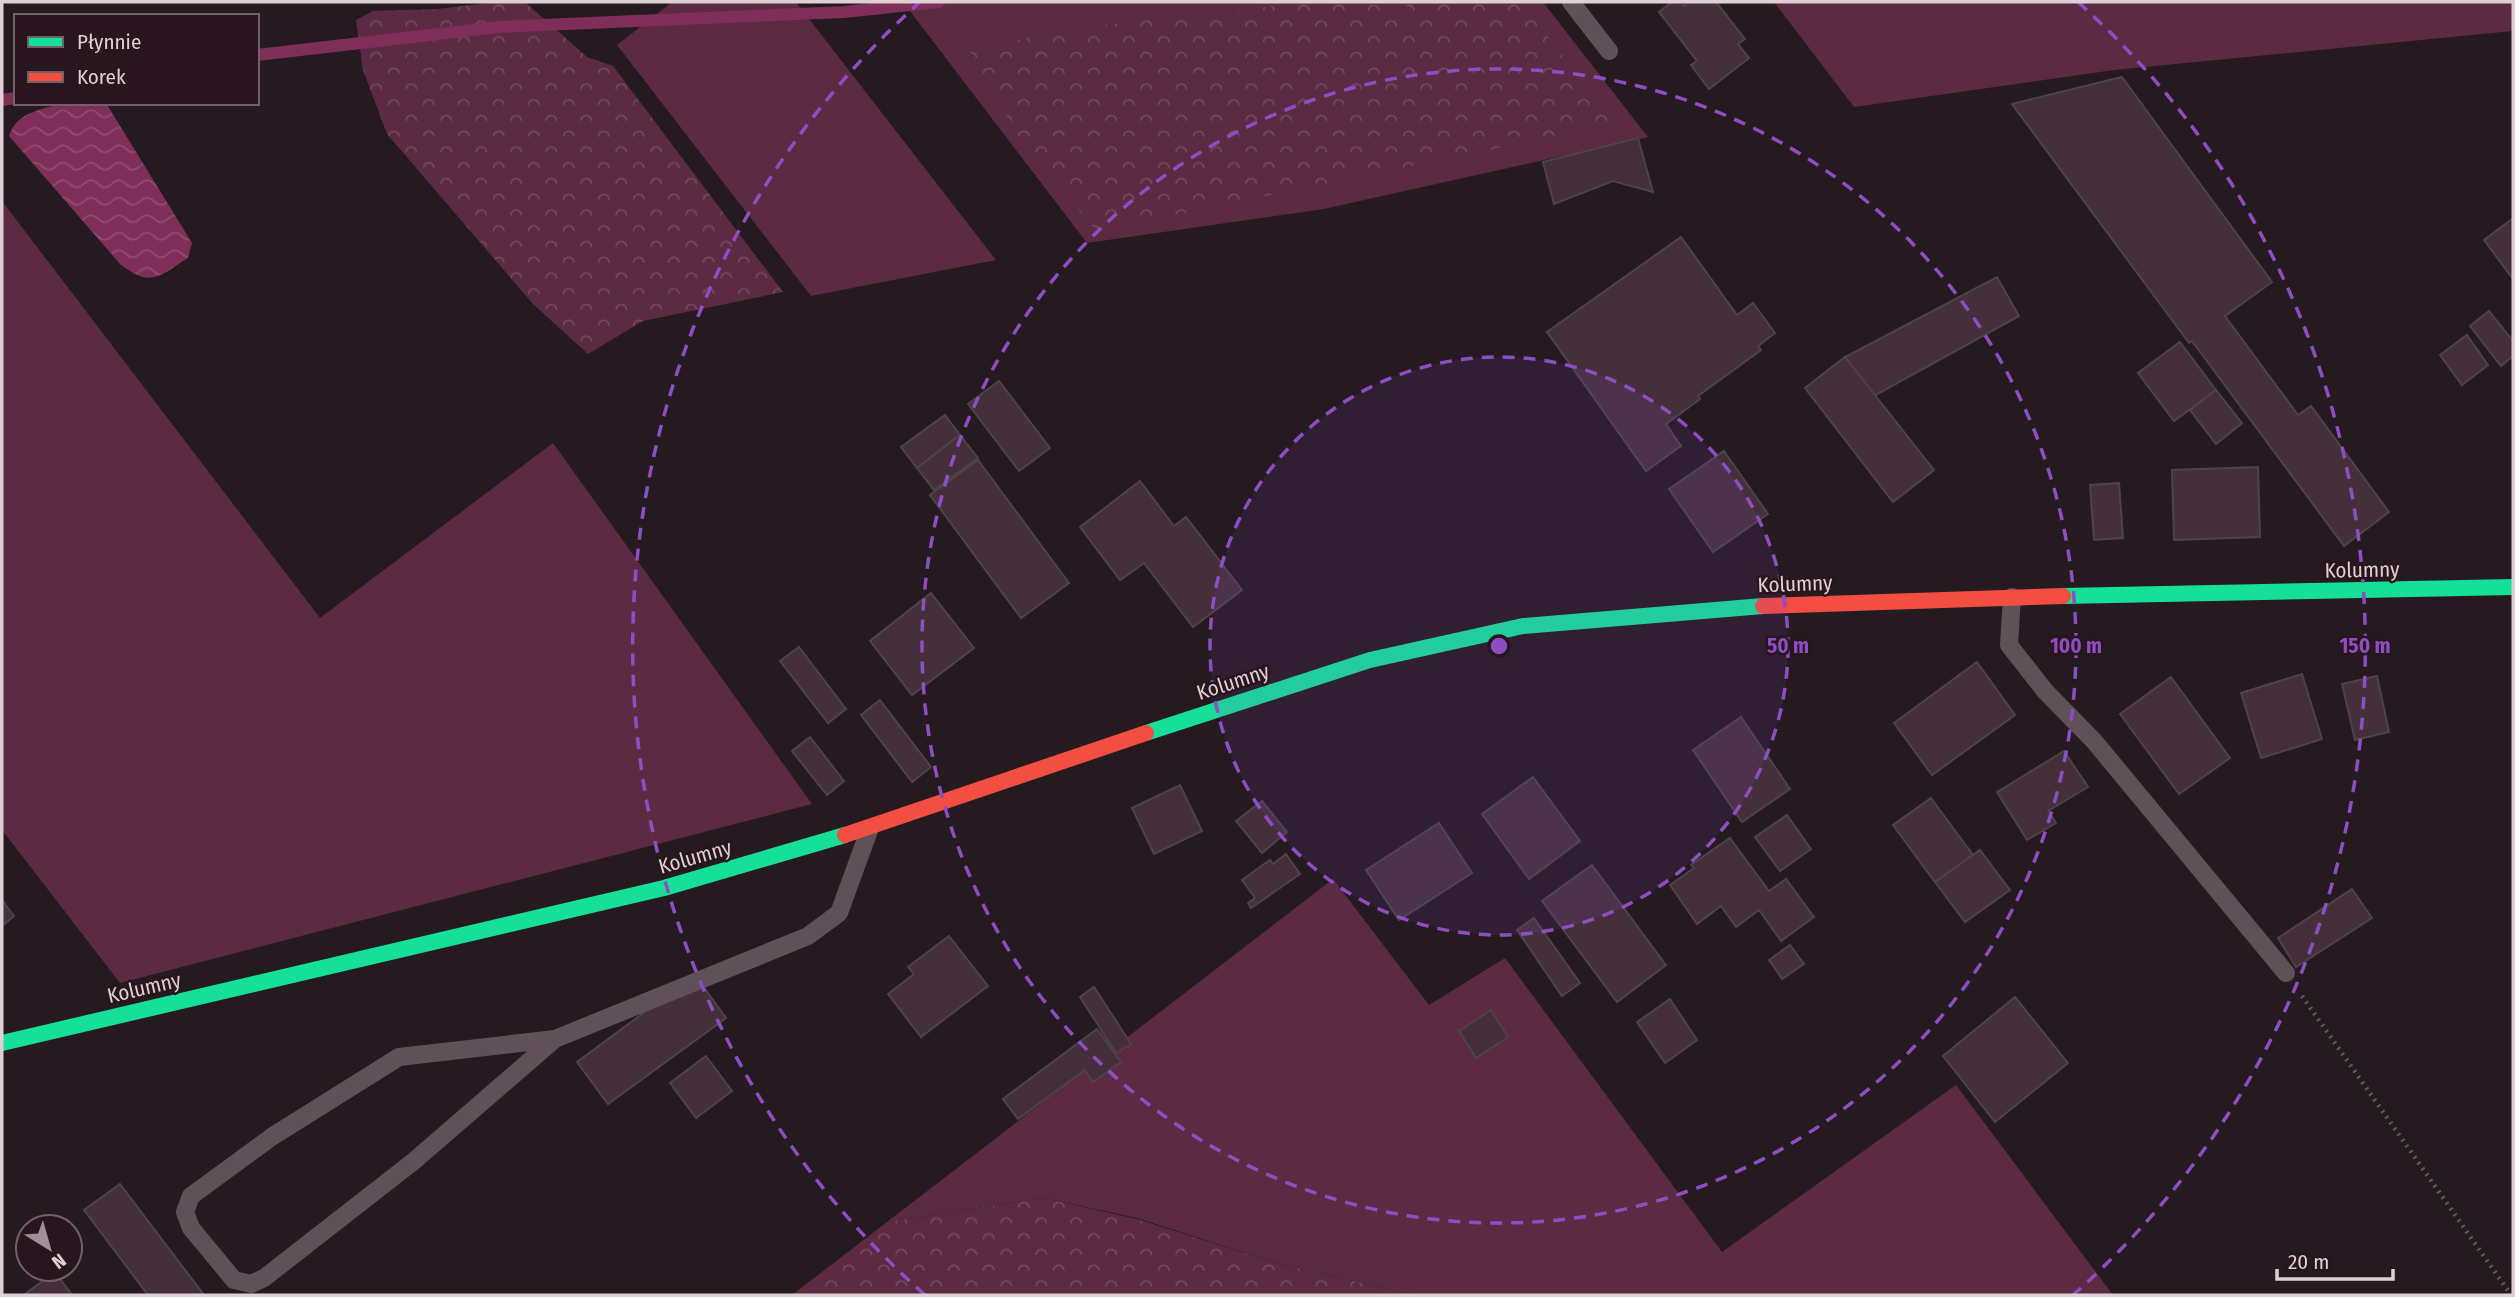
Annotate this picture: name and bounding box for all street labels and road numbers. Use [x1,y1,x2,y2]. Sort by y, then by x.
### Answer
street label: Kolumny [2324,556,2400,584]
street label: Kolumny [1757,570,1833,598]
street label: Kolumny [1193,658,1273,706]
street label: Kolumny [655,834,735,880]
street label: Kolumny [105,967,184,1009]

